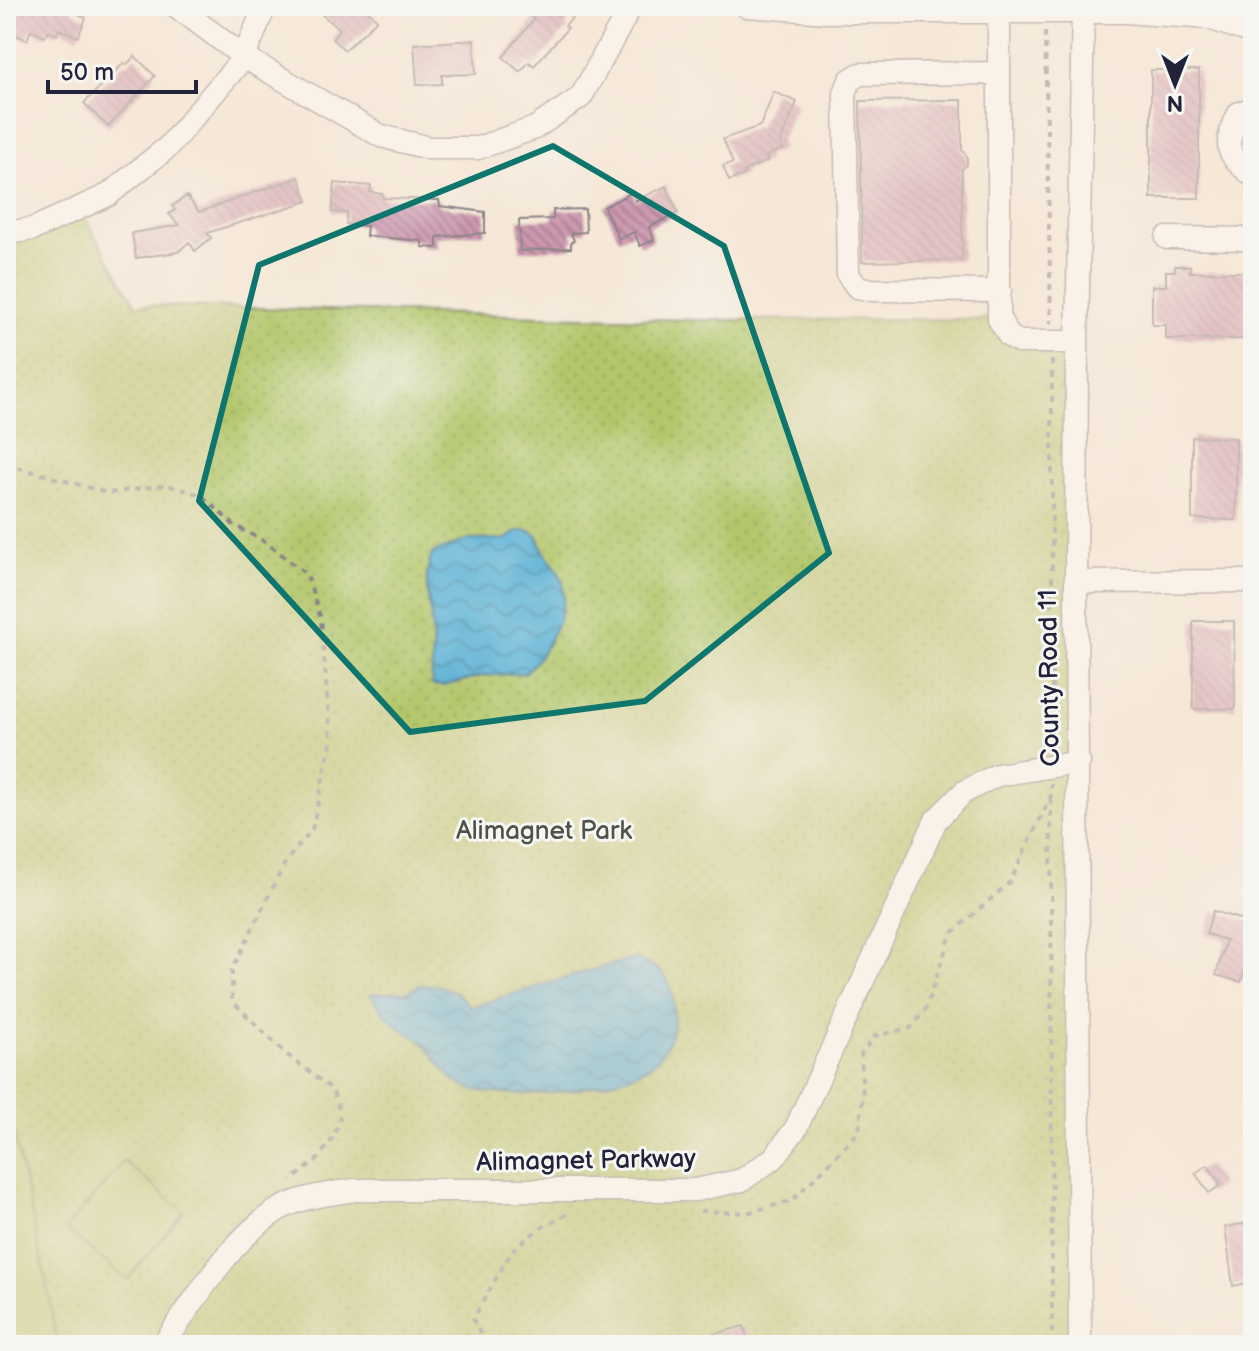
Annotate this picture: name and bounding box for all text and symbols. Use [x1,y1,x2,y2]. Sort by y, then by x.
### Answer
scale bar [48,44,196,94]
north arrow [1135,44,1215,124]
text: 50 m [60,58,114,87]
text: N [1167,89,1183,116]
street label: County Road 11 [1033,589,1067,767]
park label: Alimagnet Park [456,816,632,847]
street label: Alimagnet Parkway [476,1144,696,1178]

